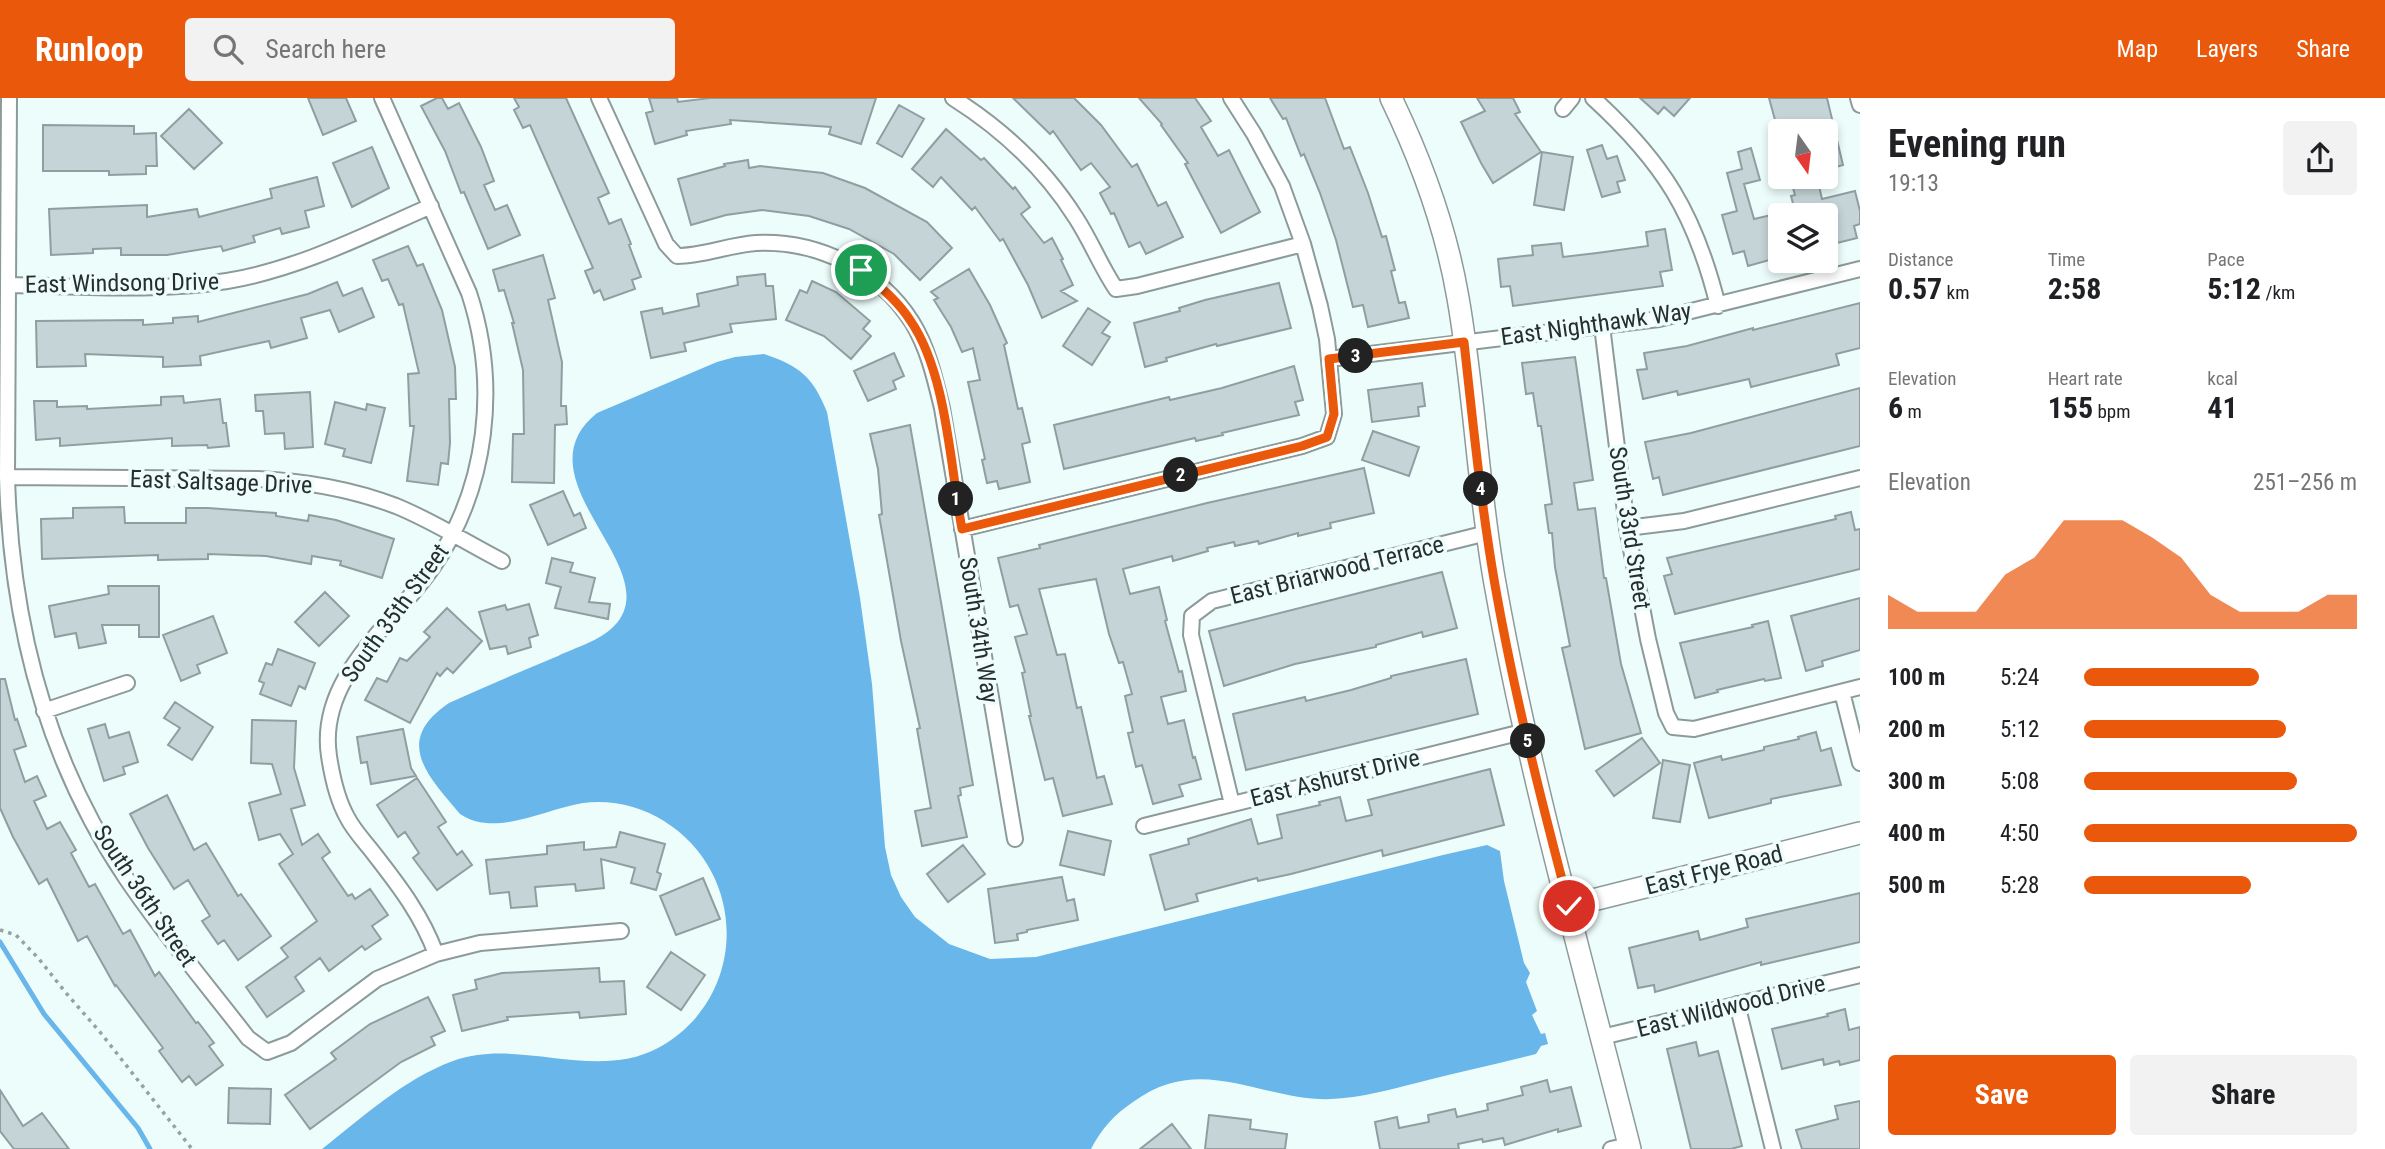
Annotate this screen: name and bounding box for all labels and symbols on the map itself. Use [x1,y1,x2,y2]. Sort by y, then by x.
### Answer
north arrow [1768,119,1838,189]
pin [831,240,891,300]
street label: East Windsong Drive [25,267,219,299]
street label: East Nighthawk Way [1499,297,1693,351]
pin: 3 [1338,338,1374,374]
street label: South 33rd Street [1603,444,1657,612]
pin: 2 [1164,458,1198,492]
street label: East Saltsage Drive [129,465,313,499]
pin: 4 [1464,472,1498,506]
pin: 1 [939,482,974,516]
street label: East Briarwood Terrace [1227,530,1447,610]
street label: South 35th Street [335,538,455,688]
street label: South 34th Way [954,555,1004,705]
pin: 5 [1510,724,1546,758]
street label: East Ashurst Drive [1247,743,1423,813]
street label: South 36th Street [87,820,203,972]
street label: East Frye Road [1642,839,1786,901]
pin [1539,876,1599,936]
street label: East Wildwood Drive [1634,969,1828,1043]

